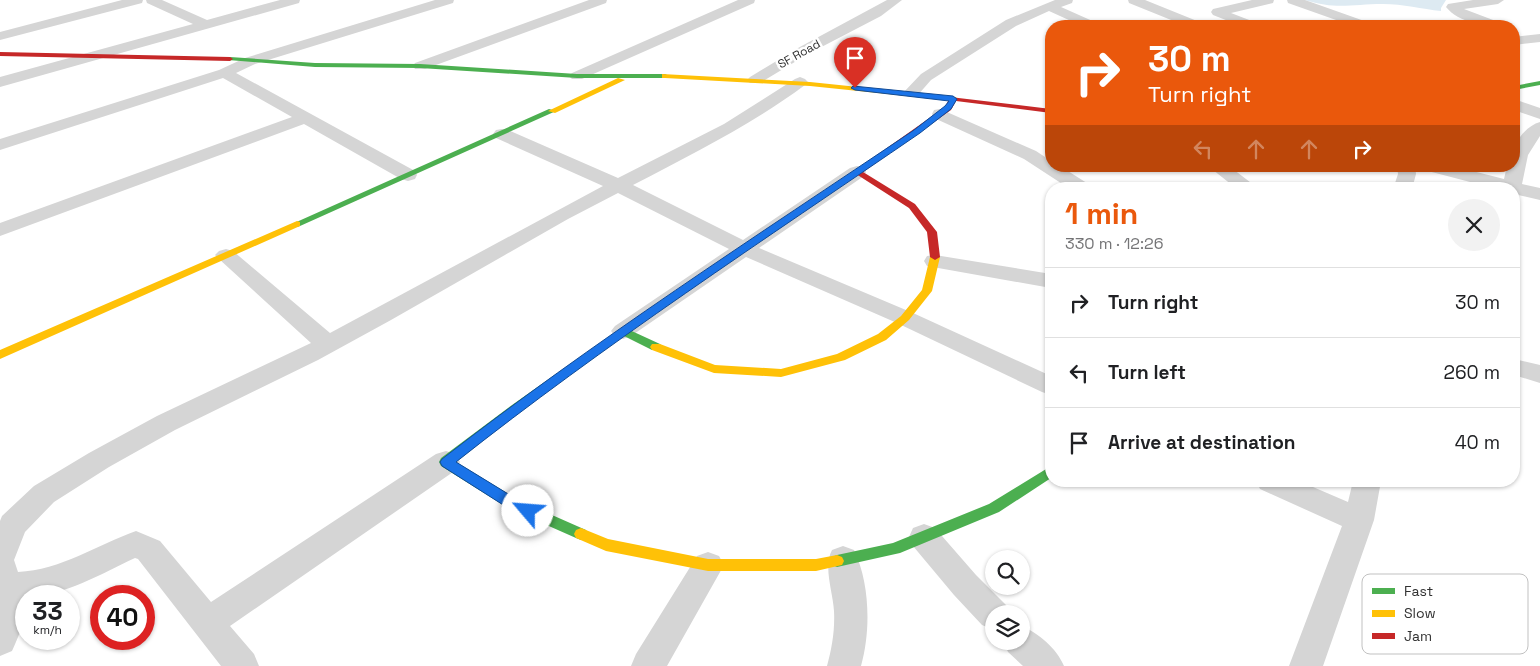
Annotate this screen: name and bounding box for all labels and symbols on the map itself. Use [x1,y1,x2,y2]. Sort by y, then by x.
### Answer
street label: SF Road [775,36,823,72]
pin [834,37,876,88]
position arrow [501,484,553,536]
legend [1362,574,1528,654]
text: Fast [1404,582,1433,600]
speed limit sign: 40 [90,585,155,650]
text: Slow [1404,604,1436,622]
text: Jam [1404,627,1432,645]

